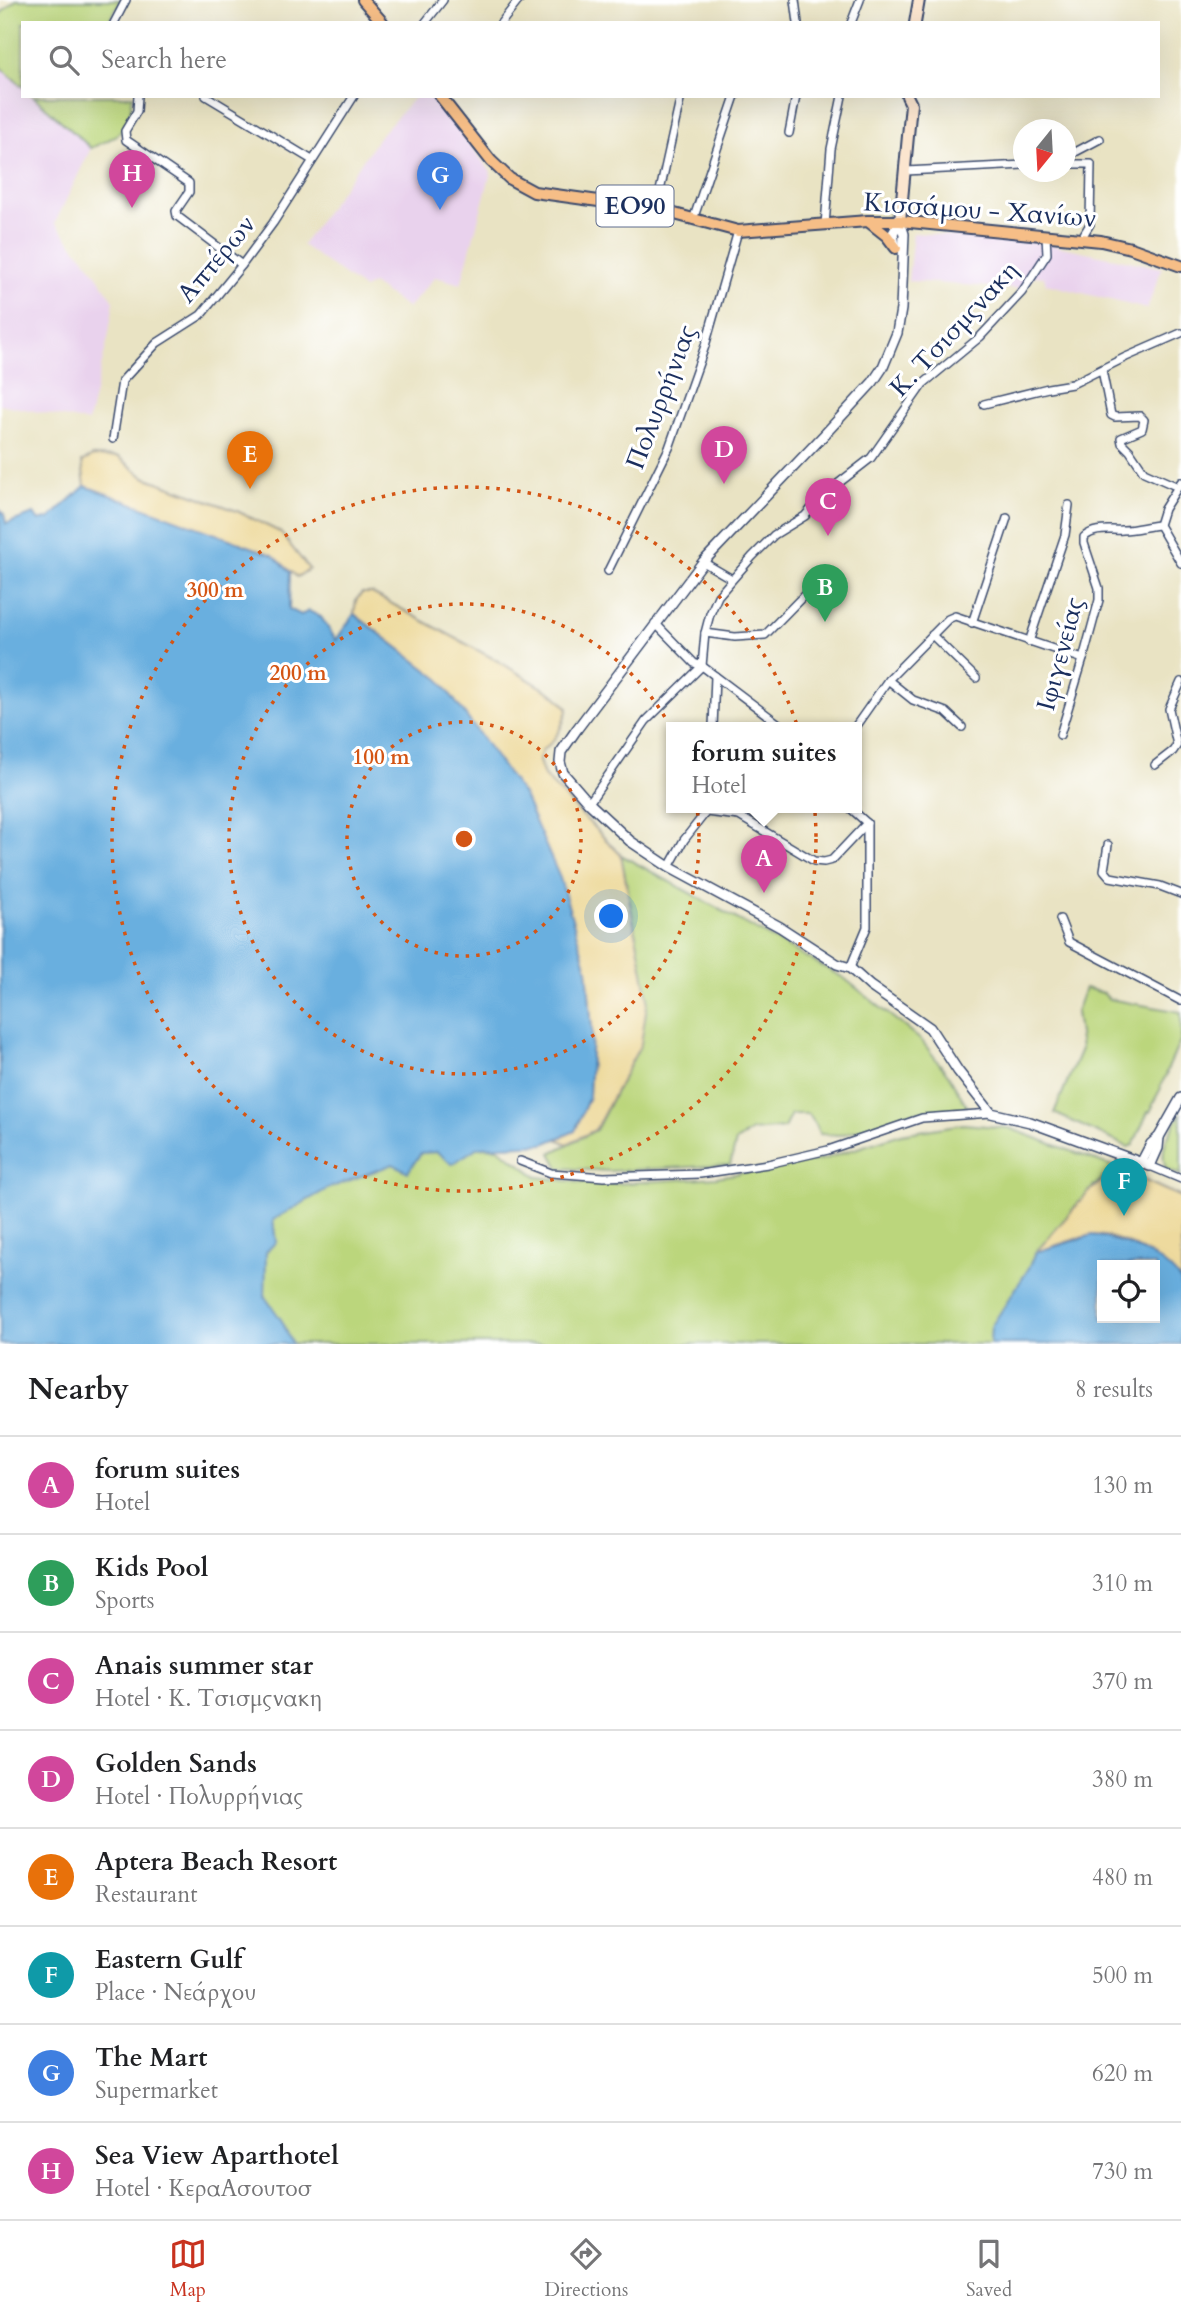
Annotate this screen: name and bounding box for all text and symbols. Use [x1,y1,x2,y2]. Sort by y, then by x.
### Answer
search box [21,21,1160,98]
icon: search [45,41,83,79]
text: Search here [101,42,227,77]
north arrow [1013,119,1076,182]
pin: H [109,150,155,208]
pin: G [417,152,463,210]
street label: Κισσάμου - Χανίων [862,184,1098,236]
road number: ΕΟ90 [596,186,674,226]
street label: Απτέρων [169,208,263,310]
street label: Κ. Τσισμςνακη [882,254,1026,404]
street label: Πολυρρήνιας [617,320,705,474]
pin: D [701,426,747,484]
pin: E [227,431,273,489]
pin: C [805,478,851,536]
pin: B [802,564,848,622]
text: 300 m [186,576,244,605]
street label: Ιφιγενείας [1028,593,1092,715]
text: 200 m [269,659,327,688]
popup [666,722,862,813]
text: forum suites [691,735,837,770]
text: 100 m [352,743,410,772]
text: Hotel [691,770,747,801]
centre of rings [452,827,476,851]
pin: A [741,835,787,893]
your location [594,899,628,933]
pin: F [1101,1158,1147,1216]
map controls [1097,1260,1160,1323]
button: locate [1097,1260,1160,1323]
text: Nearby [28,1369,129,1410]
text: 8 results [1075,1374,1153,1405]
text: forum suites [95,1452,240,1487]
text: A [42,1470,60,1501]
text: 130 m [1092,1470,1153,1501]
text: Hotel [95,1487,150,1518]
text: Kids Pool [95,1550,208,1585]
text: B [43,1568,59,1599]
text: 310 m [1092,1568,1153,1599]
text: Sports [95,1585,155,1616]
text: Anais summer star [95,1648,313,1683]
text: C [42,1666,60,1697]
text: 370 m [1092,1666,1153,1697]
text: Hotel · Κ. Τσισμςνακη [95,1683,322,1714]
text: Golden Sands [95,1746,257,1781]
text: D [41,1764,61,1795]
text: 380 m [1092,1764,1153,1795]
text: Hotel · Πολυρρήνιας [95,1781,303,1812]
text: Aptera Beach Resort [95,1844,337,1879]
text: E [44,1862,58,1893]
text: 480 m [1092,1862,1153,1893]
text: Restaurant [95,1879,198,1910]
text: Eastern Gulf [95,1942,242,1977]
text: F [44,1960,58,1991]
text: 500 m [1092,1960,1153,1991]
text: Place · Νεάρχου [95,1977,256,2008]
text: The Mart [95,2040,207,2075]
text: G [42,2058,60,2089]
text: 620 m [1092,2058,1153,2089]
text: Supermarket [95,2075,218,2106]
text: Sea View Aparthotel [95,2138,339,2173]
text: H [41,2156,61,2187]
text: 730 m [1092,2156,1153,2187]
text: Hotel · ΚεραΑσουτοσ [95,2173,312,2204]
tab: Map [169,2235,207,2303]
tab: Directions [545,2235,628,2303]
tab: Saved [966,2235,1012,2303]

